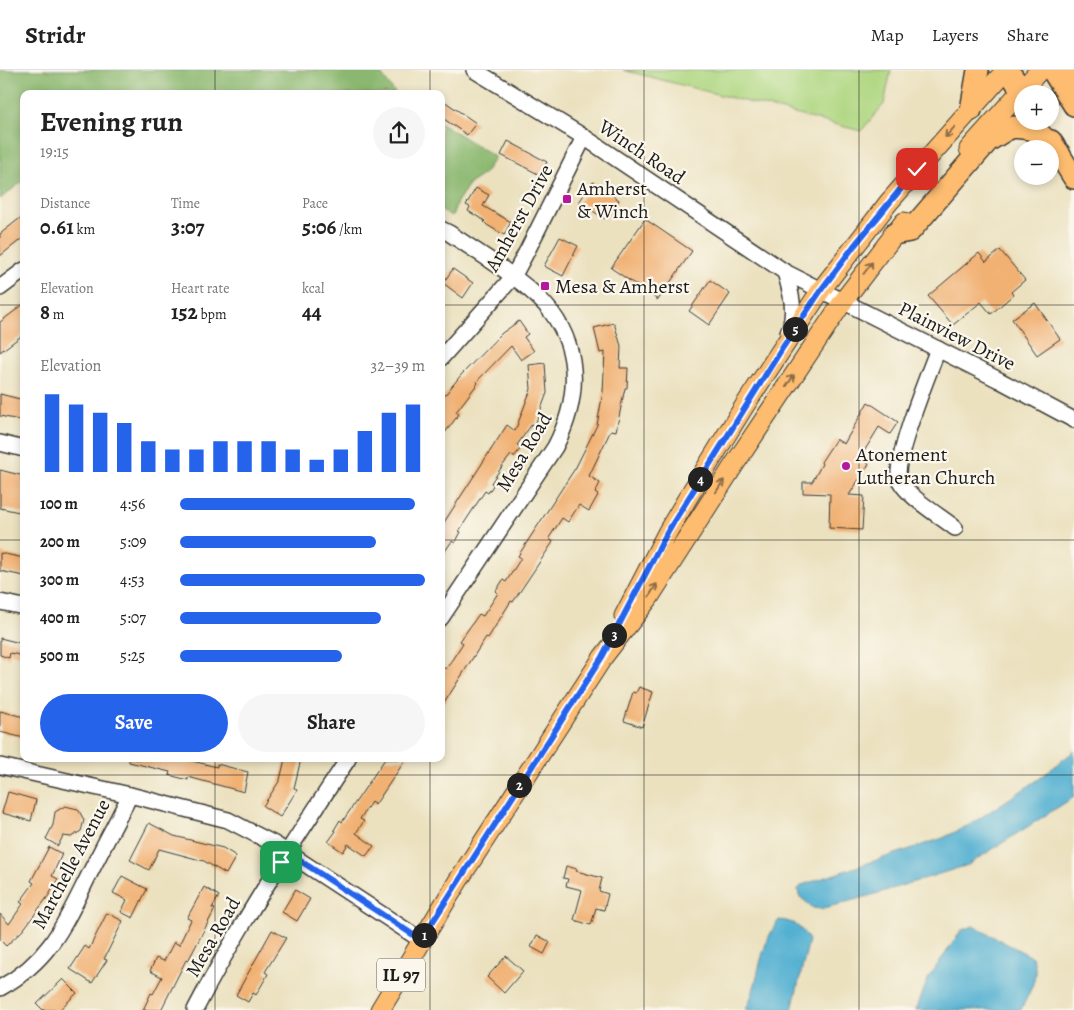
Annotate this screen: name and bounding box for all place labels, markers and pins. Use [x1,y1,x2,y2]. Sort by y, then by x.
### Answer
pin [896,148,938,190]
place label: Amherst & Winch [576,175,649,225]
marker: Amherst & Winch [561,193,573,205]
place label: Mesa & Amherst [555,273,690,300]
marker: Mesa & Amherst [539,280,551,292]
pin: 5 [782,316,808,342]
place label: Atonement Lutheran Church [855,441,996,491]
marker: Atonement Lutheran Church [840,460,852,472]
pin: 4 [688,466,712,492]
pin: 3 [602,622,626,648]
pin: 2 [506,772,532,798]
pin [260,841,302,883]
pin: 1 [412,922,436,948]

